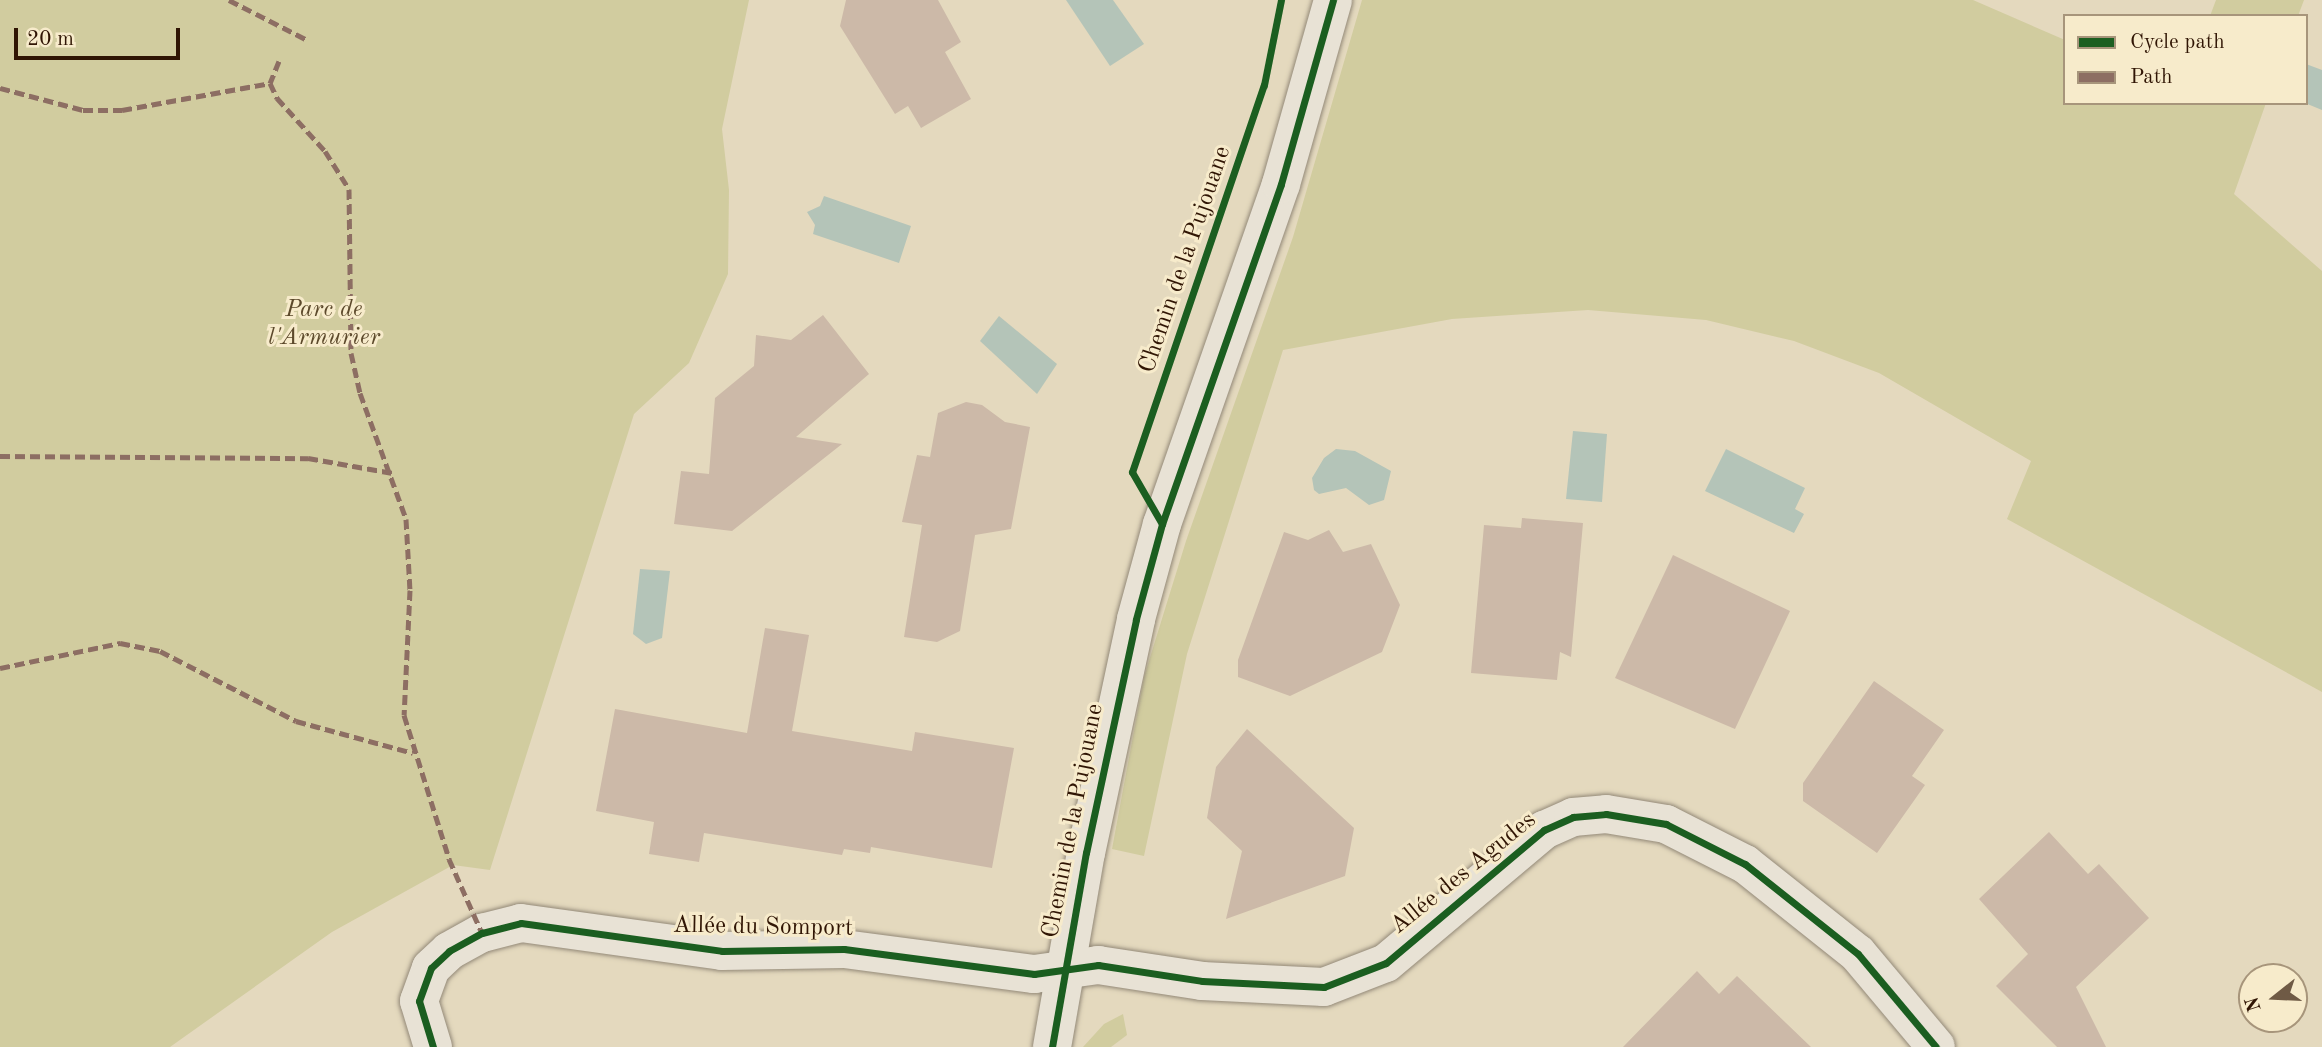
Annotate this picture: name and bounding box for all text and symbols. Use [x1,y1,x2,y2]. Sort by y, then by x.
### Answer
scale bar [18,14,184,58]
legend [2063,14,2308,105]
text: 20 m [27,29,74,50]
text: Cycle path [2130,32,2225,53]
text: Path [2130,67,2173,88]
street label: Chemin de la Pujouane [1134,143,1238,377]
park label: Parc de l'Armurier [268,297,380,353]
street label: Chemin de la Pujouane [1037,701,1111,941]
street label: Allée des Agudes [1385,807,1543,941]
street label: Allée du Somport [672,912,854,944]
north arrow [2238,963,2308,1033]
text: N [2243,994,2266,1014]

